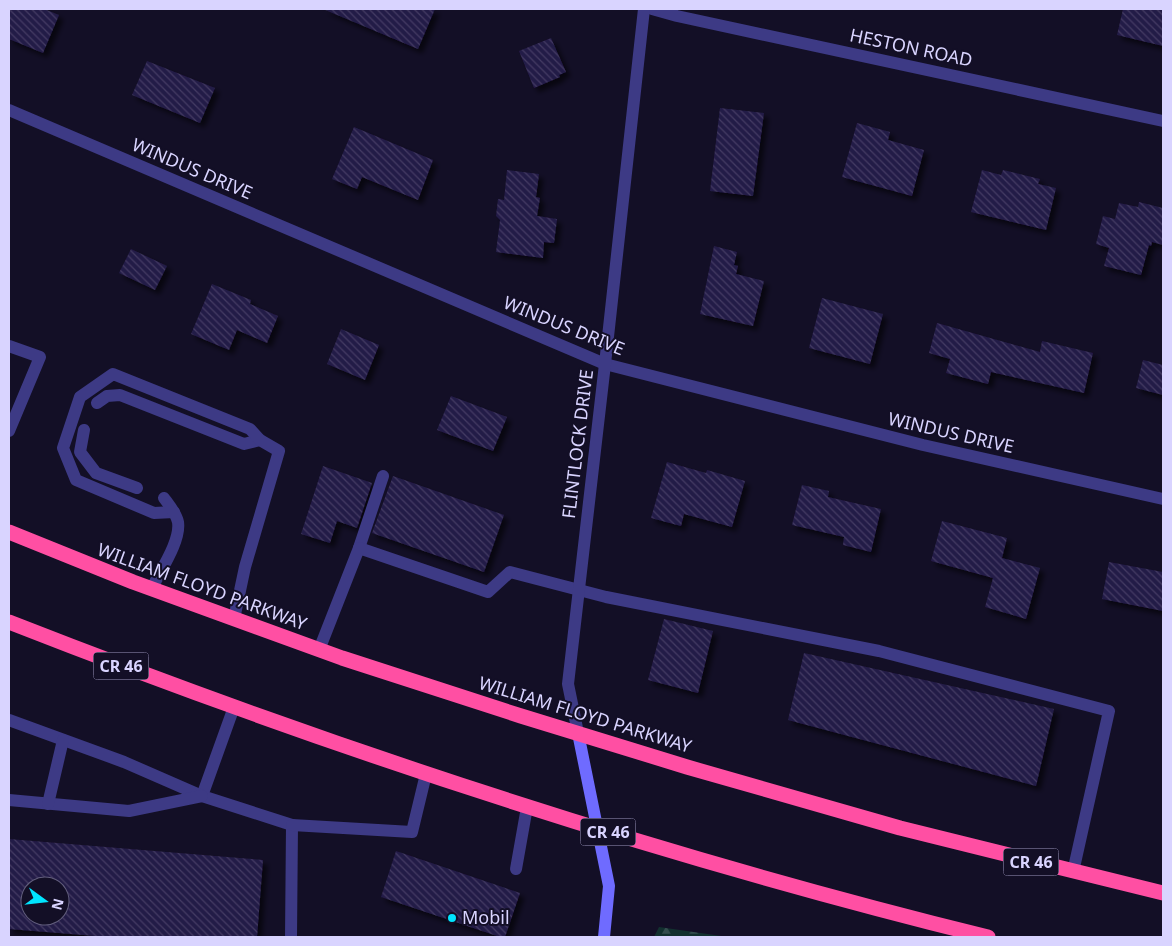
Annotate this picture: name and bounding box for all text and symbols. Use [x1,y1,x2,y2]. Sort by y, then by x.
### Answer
street label: HESTON ROAD [848,22,975,72]
street label: WINDUS DRIVE [128,132,256,204]
street label: WINDUS DRIVE [500,290,629,360]
street label: FLINTLOCK DRIVE [556,368,598,520]
street label: WINDUS DRIVE [886,406,1017,458]
street label: WILLIAM FLOYD PARKWAY [94,537,311,635]
road number: CR 46 [94,652,148,679]
street label: WILLIAM FLOYD PARKWAY [476,670,695,758]
road number: CR 46 [580,819,636,846]
road number: CR 46 [1004,849,1058,876]
north arrow [20,876,70,926]
text: N [47,897,69,912]
place label: Mobil [462,905,510,929]
marker: Mobil [446,912,458,924]

